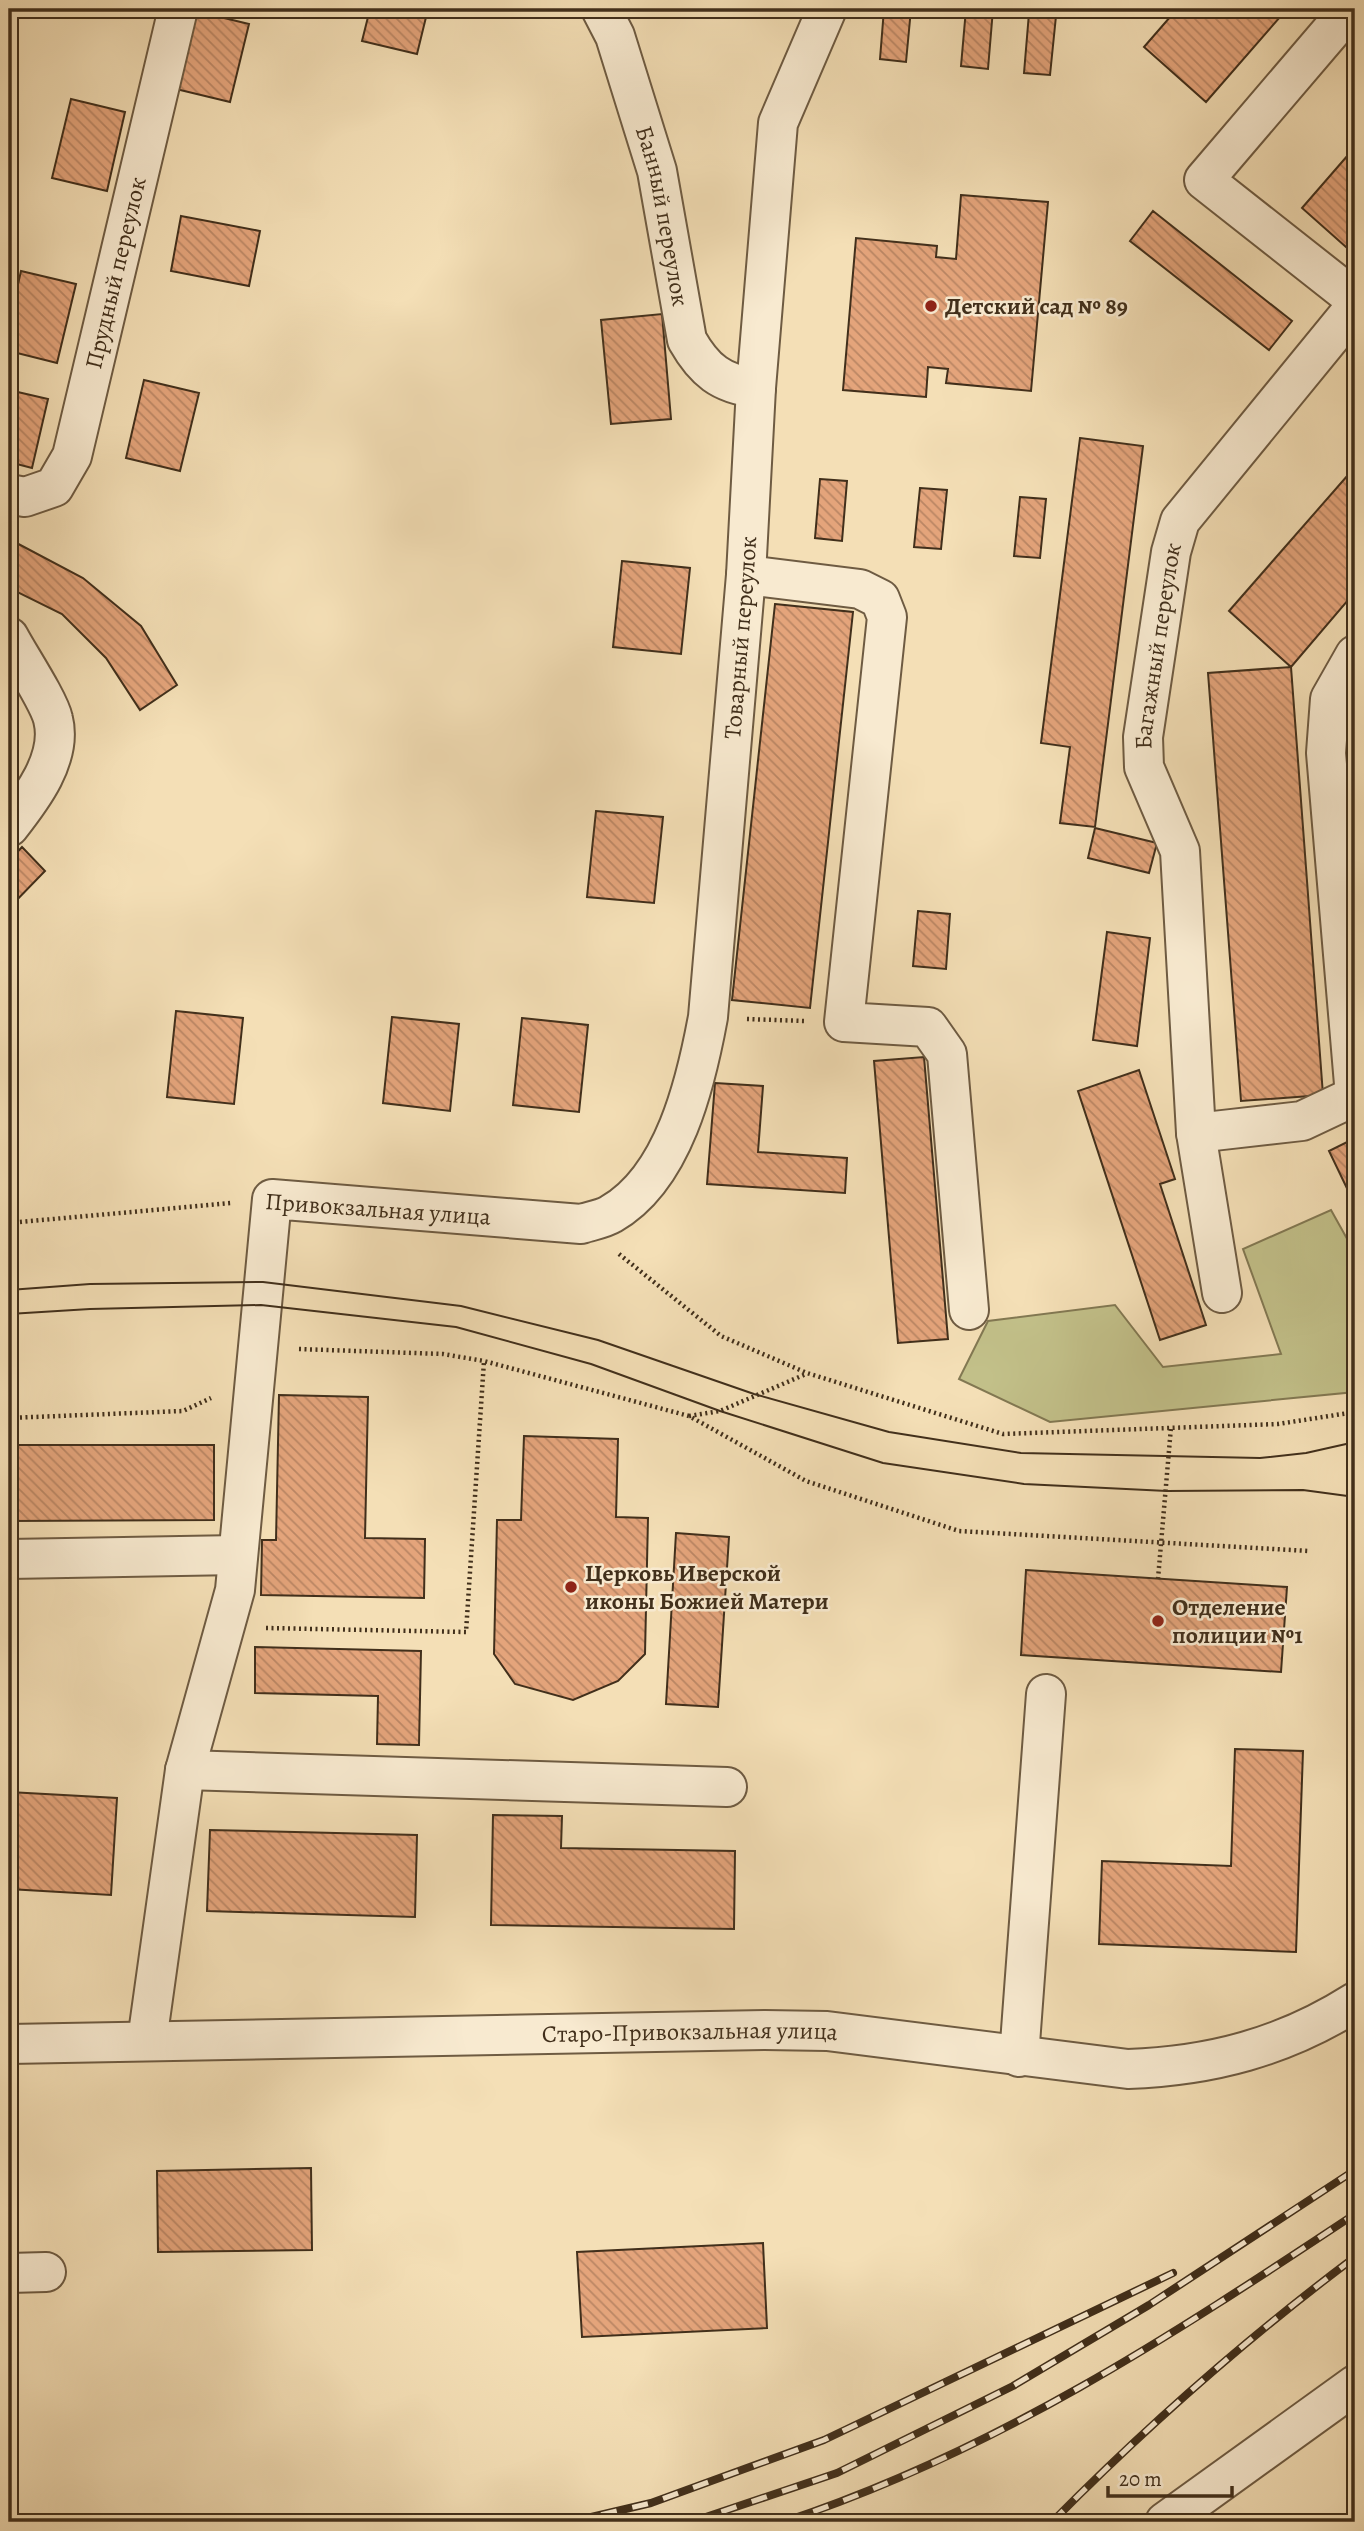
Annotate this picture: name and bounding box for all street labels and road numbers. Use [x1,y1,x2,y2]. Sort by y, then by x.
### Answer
street label: Банный переулок [628,122,697,309]
street label: Прудный переулок [77,174,154,372]
street label: Товарный переулок [716,535,764,740]
street label: Багажный переулок [1127,538,1189,750]
street label: Привокзальная улица [264,1185,492,1233]
street label: Старо-Привокзальная улица [541,2014,840,2050]

